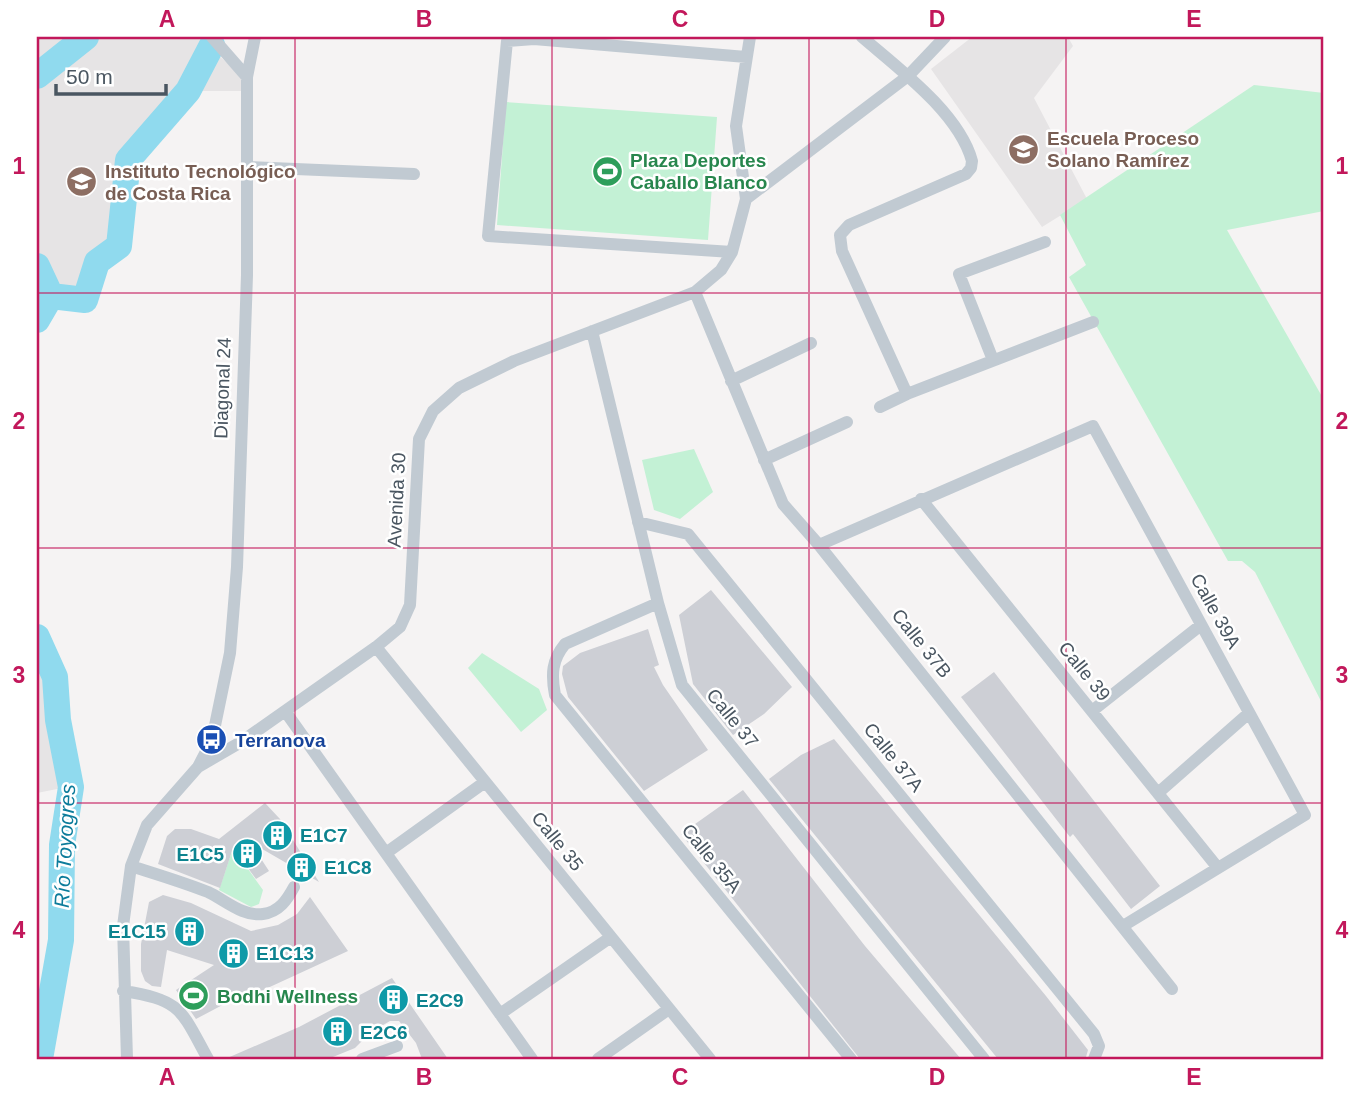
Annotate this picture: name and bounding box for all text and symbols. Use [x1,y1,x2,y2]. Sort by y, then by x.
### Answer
text: A [159,6,175,32]
text: B [416,6,432,32]
text: C [672,6,688,32]
text: D [929,6,945,32]
text: E [1186,6,1202,32]
scale bar [56,52,166,96]
text: 50 m [66,65,113,88]
place label: Escuela Proceso Solano Ramírez [1047,128,1199,171]
school or university icon: Escuela Proceso Solano Ramírez [1007,132,1041,166]
place label: Plaza Deportes Caballo Blanco [630,150,767,193]
text: 1 [13,153,26,179]
text: 1 [1336,153,1349,179]
sports icon: Plaza Deportes Caballo Blanco [590,154,624,188]
place label: Instituto Tecnológico de Costa Rica [105,161,296,204]
school or university icon: Instituto Tecnológico de Costa Rica [65,165,99,199]
street label: Diagonal 24 [210,337,235,439]
text: 2 [13,408,25,434]
text: 2 [1336,408,1348,434]
street label: Avenida 30 [384,452,409,548]
street label: Calle 39A [1186,570,1245,653]
street label: Calle 37B [888,605,956,682]
street label: Calle 39 [1055,638,1115,705]
text: 3 [13,662,25,688]
text: 3 [1336,662,1348,688]
street label: Calle 37 [703,685,763,752]
street label: Calle 37A [860,719,928,796]
bus stop icon: Terranova [195,723,229,757]
place label: Terranova [235,730,326,751]
water label: Río Toyogres [50,783,79,909]
street label: Calle 35 [528,808,588,875]
building icon: E1C7 [260,818,294,852]
street label: Calle 35A [678,820,746,897]
place label: E1C7 [300,825,348,846]
building icon: E1C5 [230,837,264,871]
place label: E1C5 [176,844,224,865]
building icon: E1C8 [284,850,318,884]
place label: E1C8 [324,857,372,878]
building icon: E1C15 [172,914,206,948]
text: 4 [13,917,26,943]
text: 4 [1336,917,1349,943]
place label: E1C15 [108,921,166,942]
building icon: E1C13 [216,936,250,970]
place label: E1C13 [256,943,314,964]
sports icon: Bodhi Wellness [177,979,211,1013]
building icon: E2C9 [376,983,410,1017]
place label: Bodhi Wellness [217,986,358,1007]
place label: E2C9 [416,990,464,1011]
building icon: E2C6 [320,1015,354,1049]
place label: E2C6 [360,1022,408,1043]
text: A [159,1064,175,1090]
text: B [416,1064,432,1090]
text: C [672,1064,688,1090]
text: D [929,1064,945,1090]
text: E [1186,1064,1202,1090]

